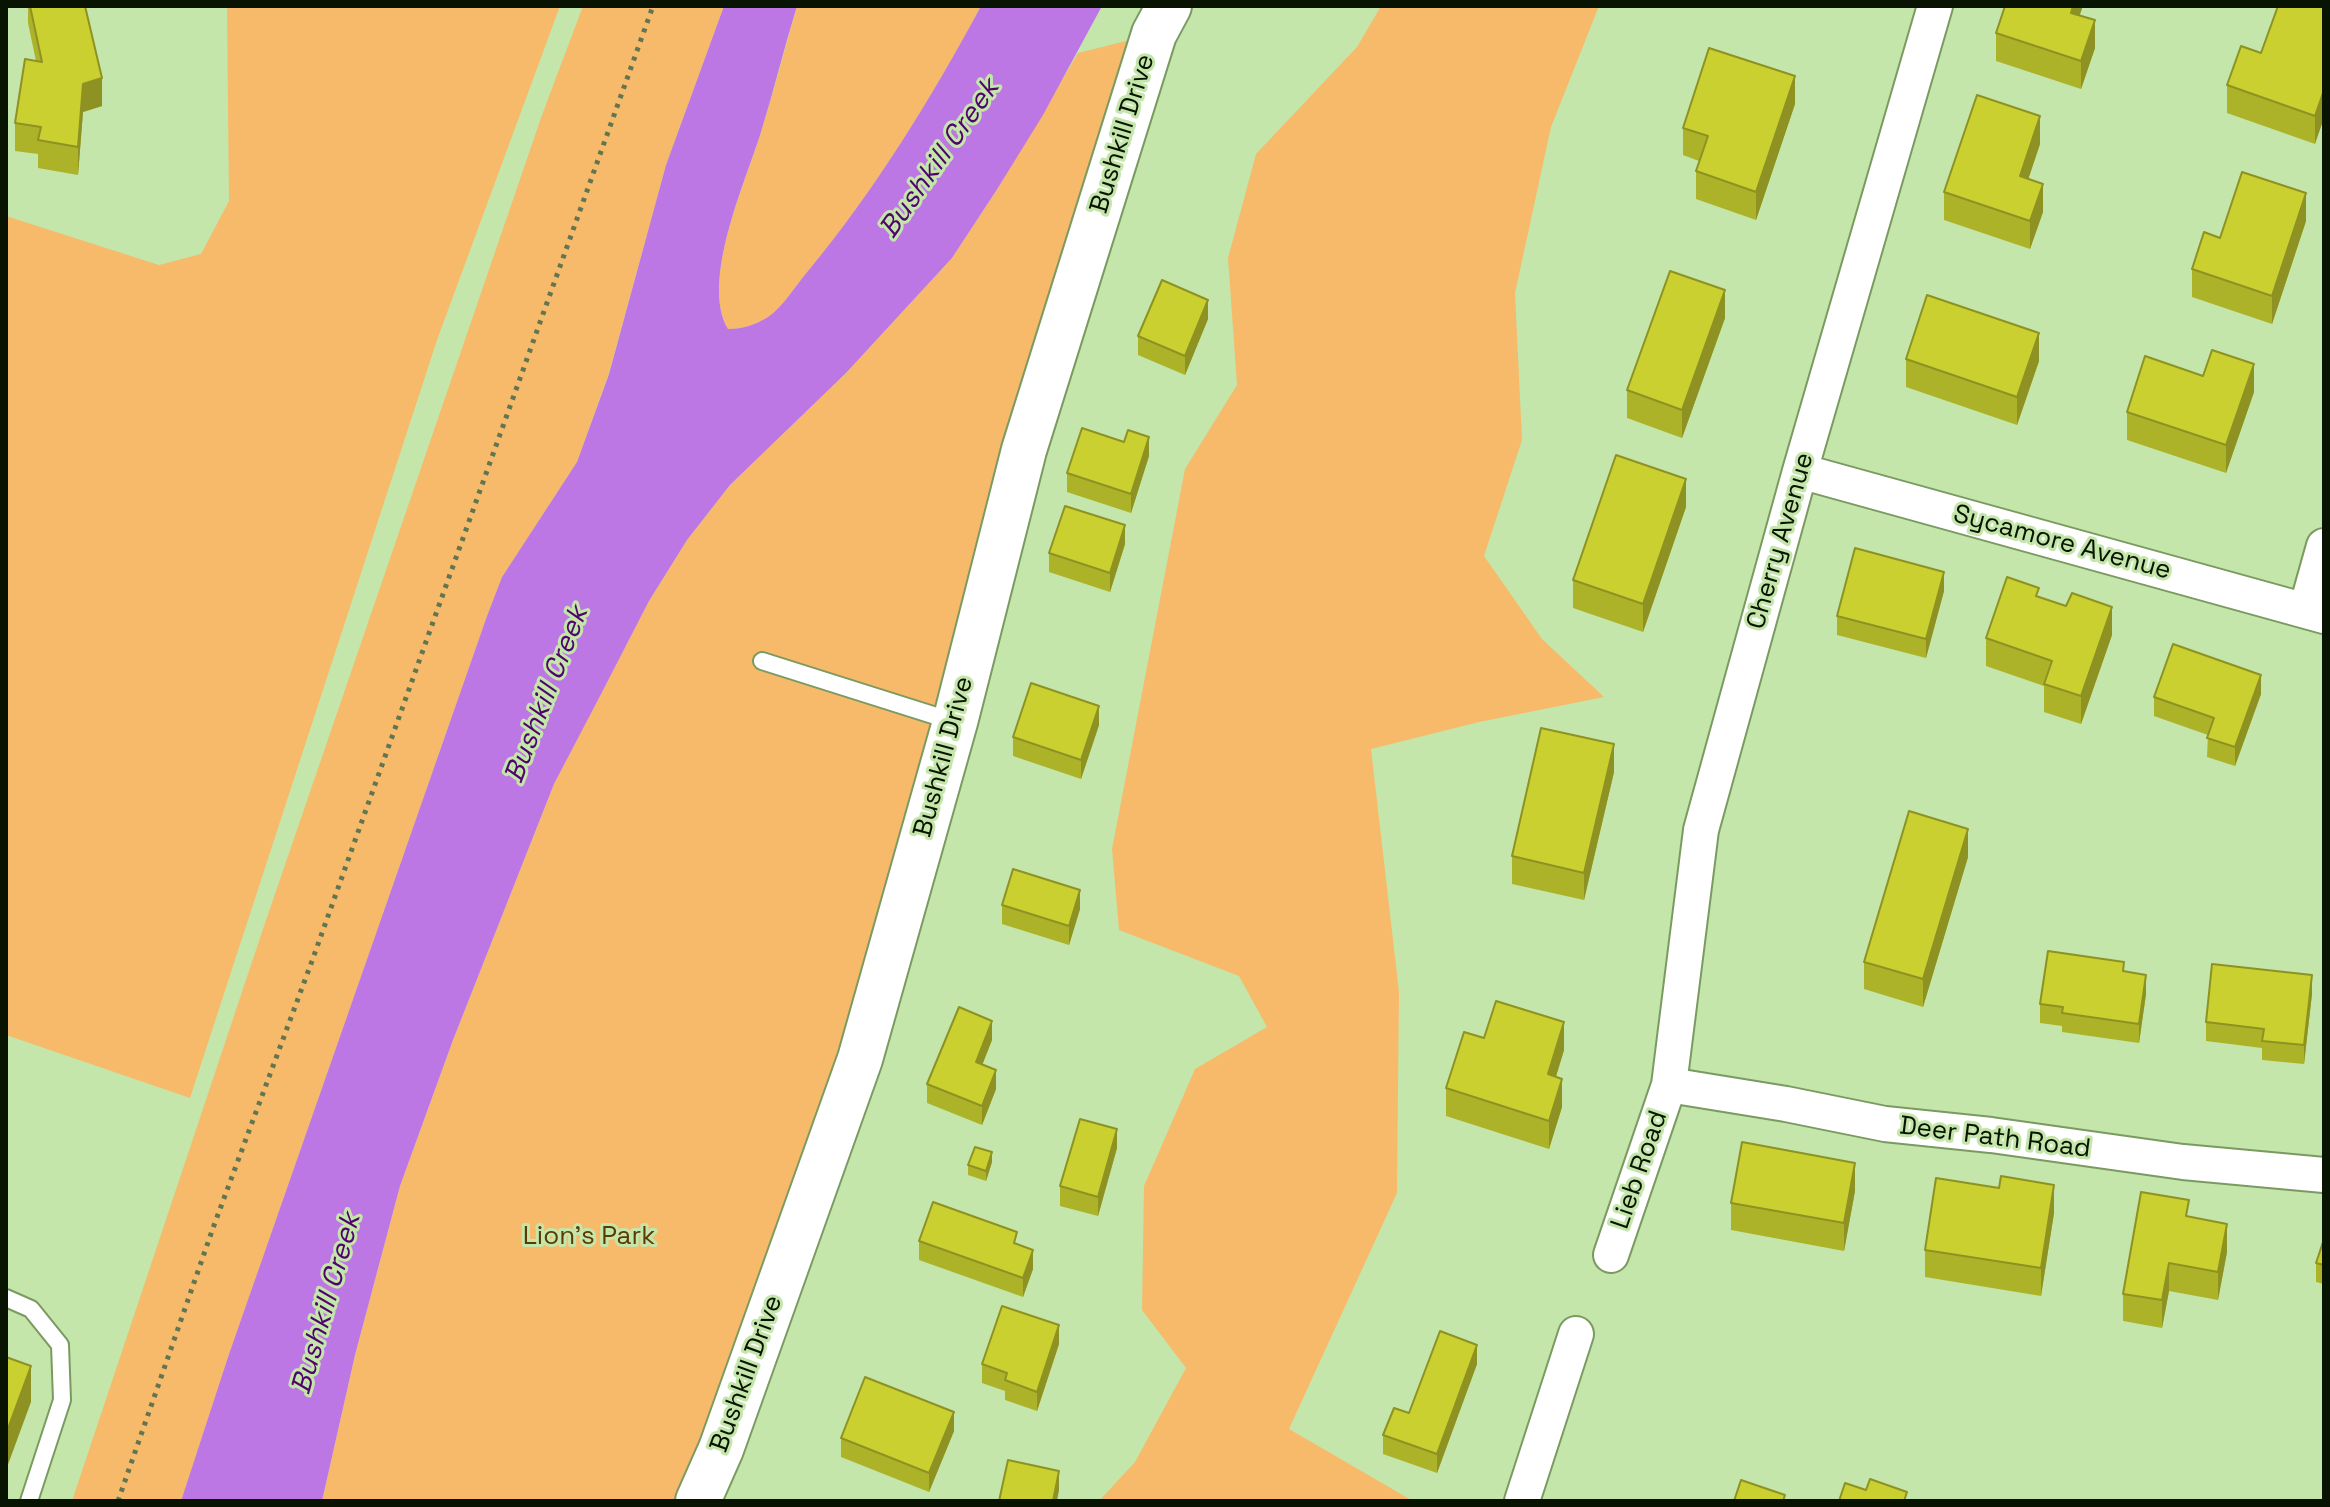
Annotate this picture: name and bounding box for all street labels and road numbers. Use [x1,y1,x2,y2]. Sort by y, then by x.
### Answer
street label: Bushkill Drive [1084,51,1162,217]
street label: Cherry Avenue [1741,449,1821,633]
street label: Sycamore Avenue [1950,499,2174,587]
street label: Bushkill Drive [908,673,980,841]
street label: Lieb Road [1605,1107,1675,1233]
street label: Deer Path Road [1898,1111,2092,1165]
street label: Bushkill Drive [704,1291,790,1457]

